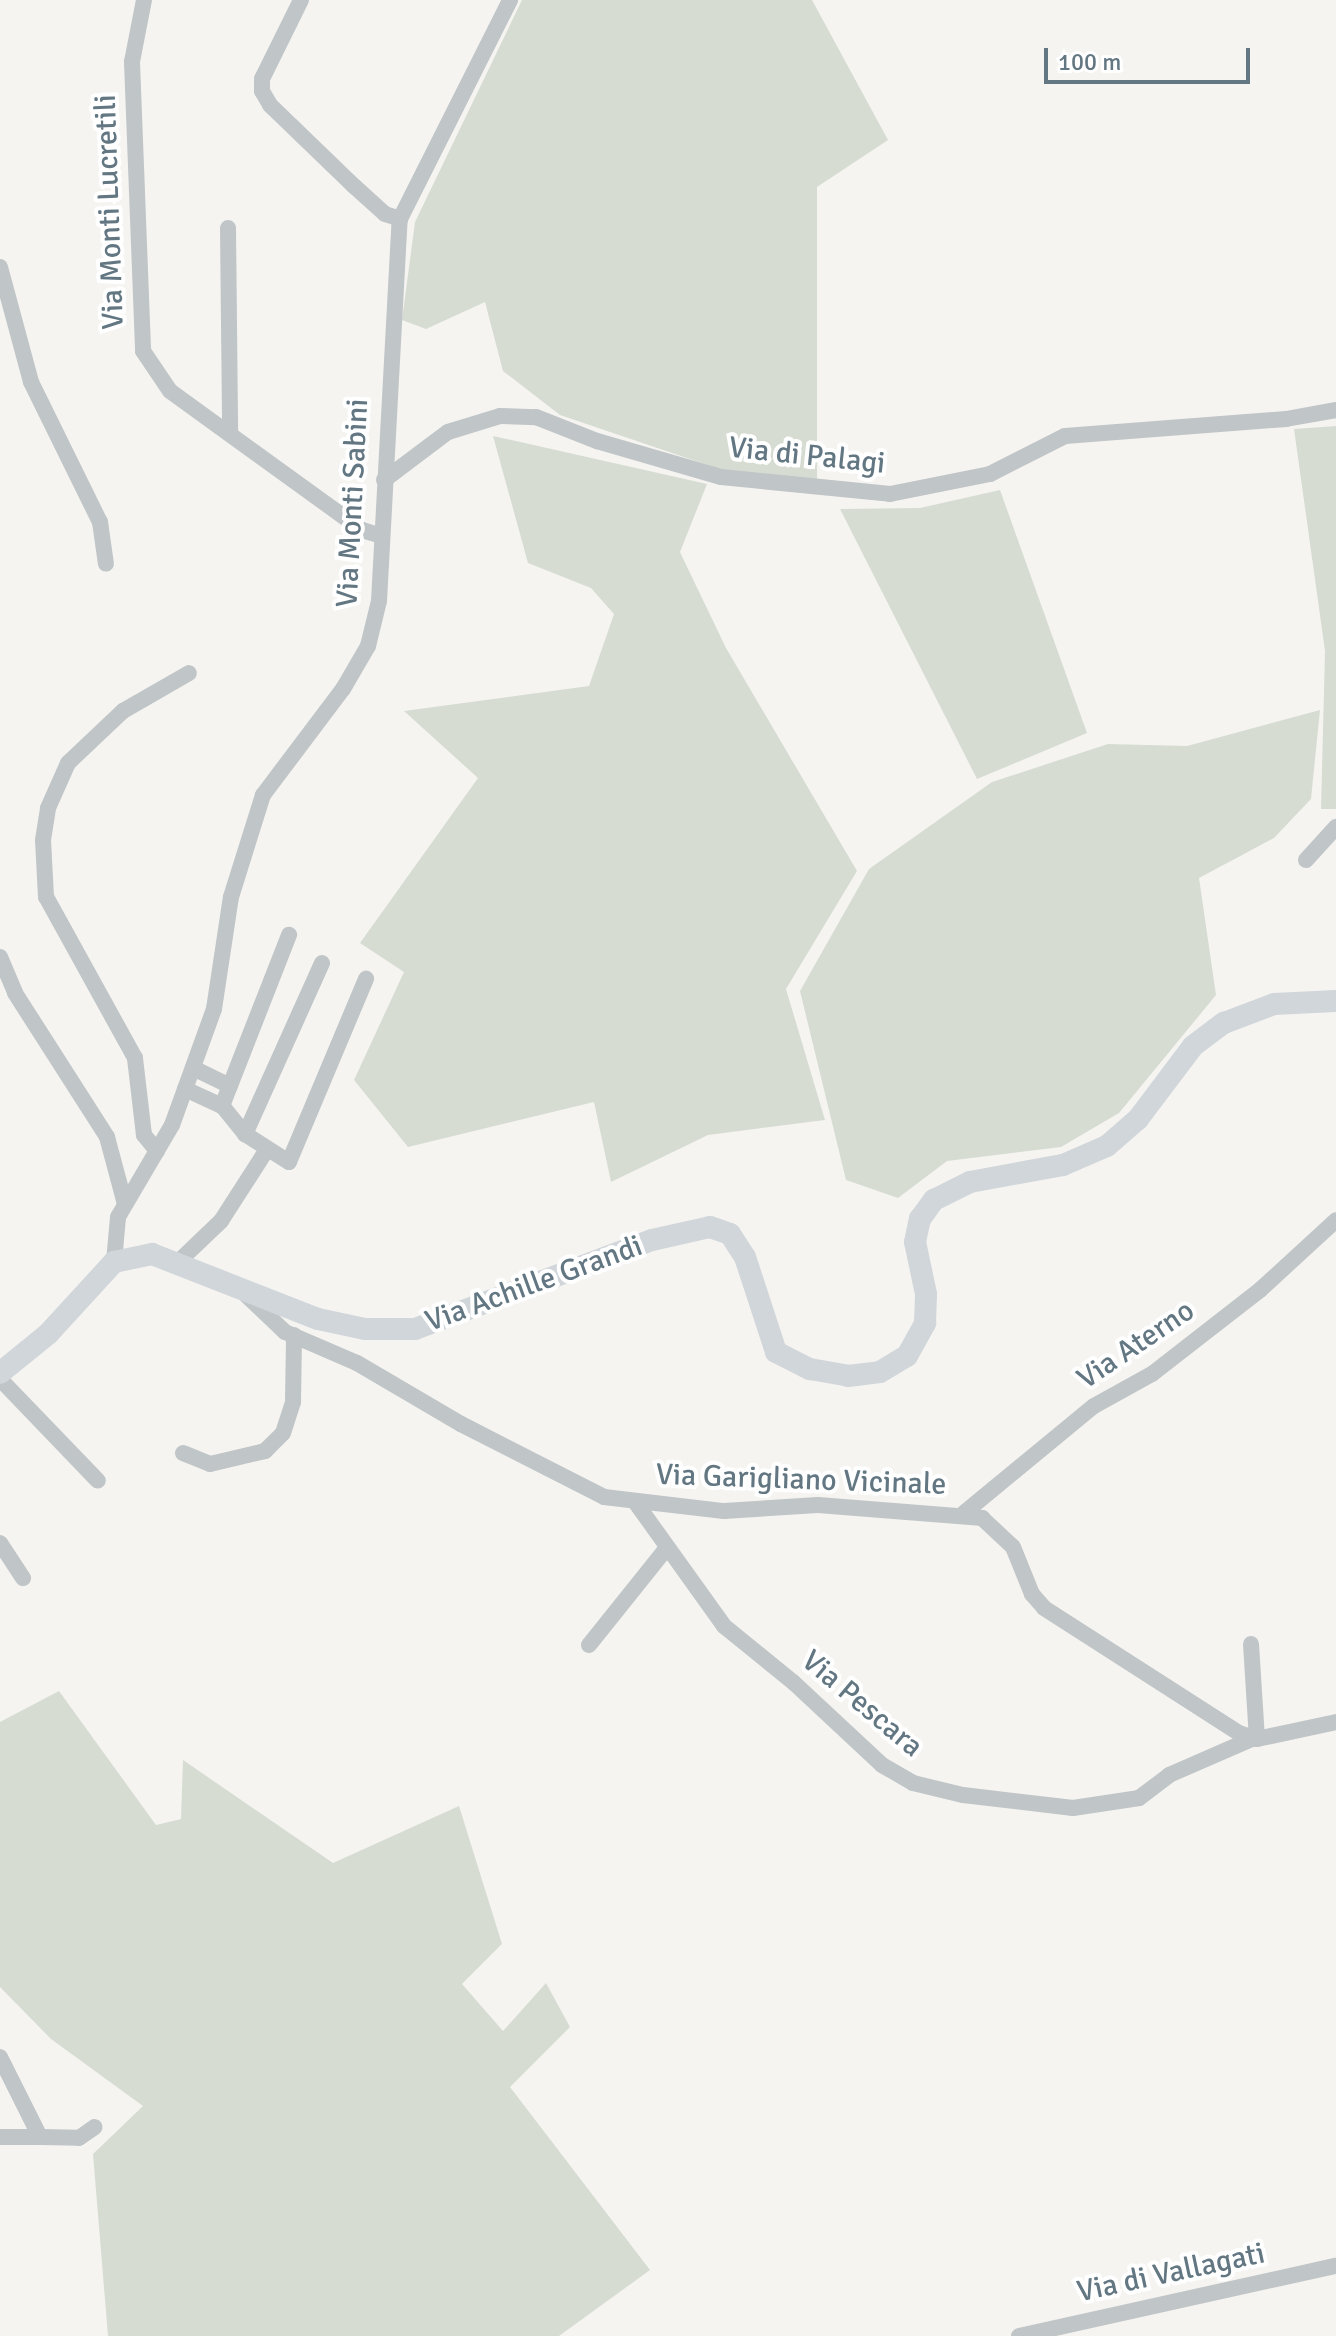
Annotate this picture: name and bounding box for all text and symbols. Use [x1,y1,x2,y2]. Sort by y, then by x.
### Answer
scale bar [1048,32,1254,82]
text: 100 m [1058,47,1121,77]
street label: Via Monti Lucretili [88,94,132,330]
street label: Via Monti Sabini [330,398,376,608]
street label: Via di Palagi [727,430,887,482]
street label: Via Achille Grandi [421,1228,647,1340]
street label: Via Aterno [1071,1293,1201,1397]
street label: Via Garigliano Vicinale [655,1457,947,1503]
street label: Via Pescara [794,1643,930,1765]
street label: Via di Vallagati [1074,2236,1268,2310]

